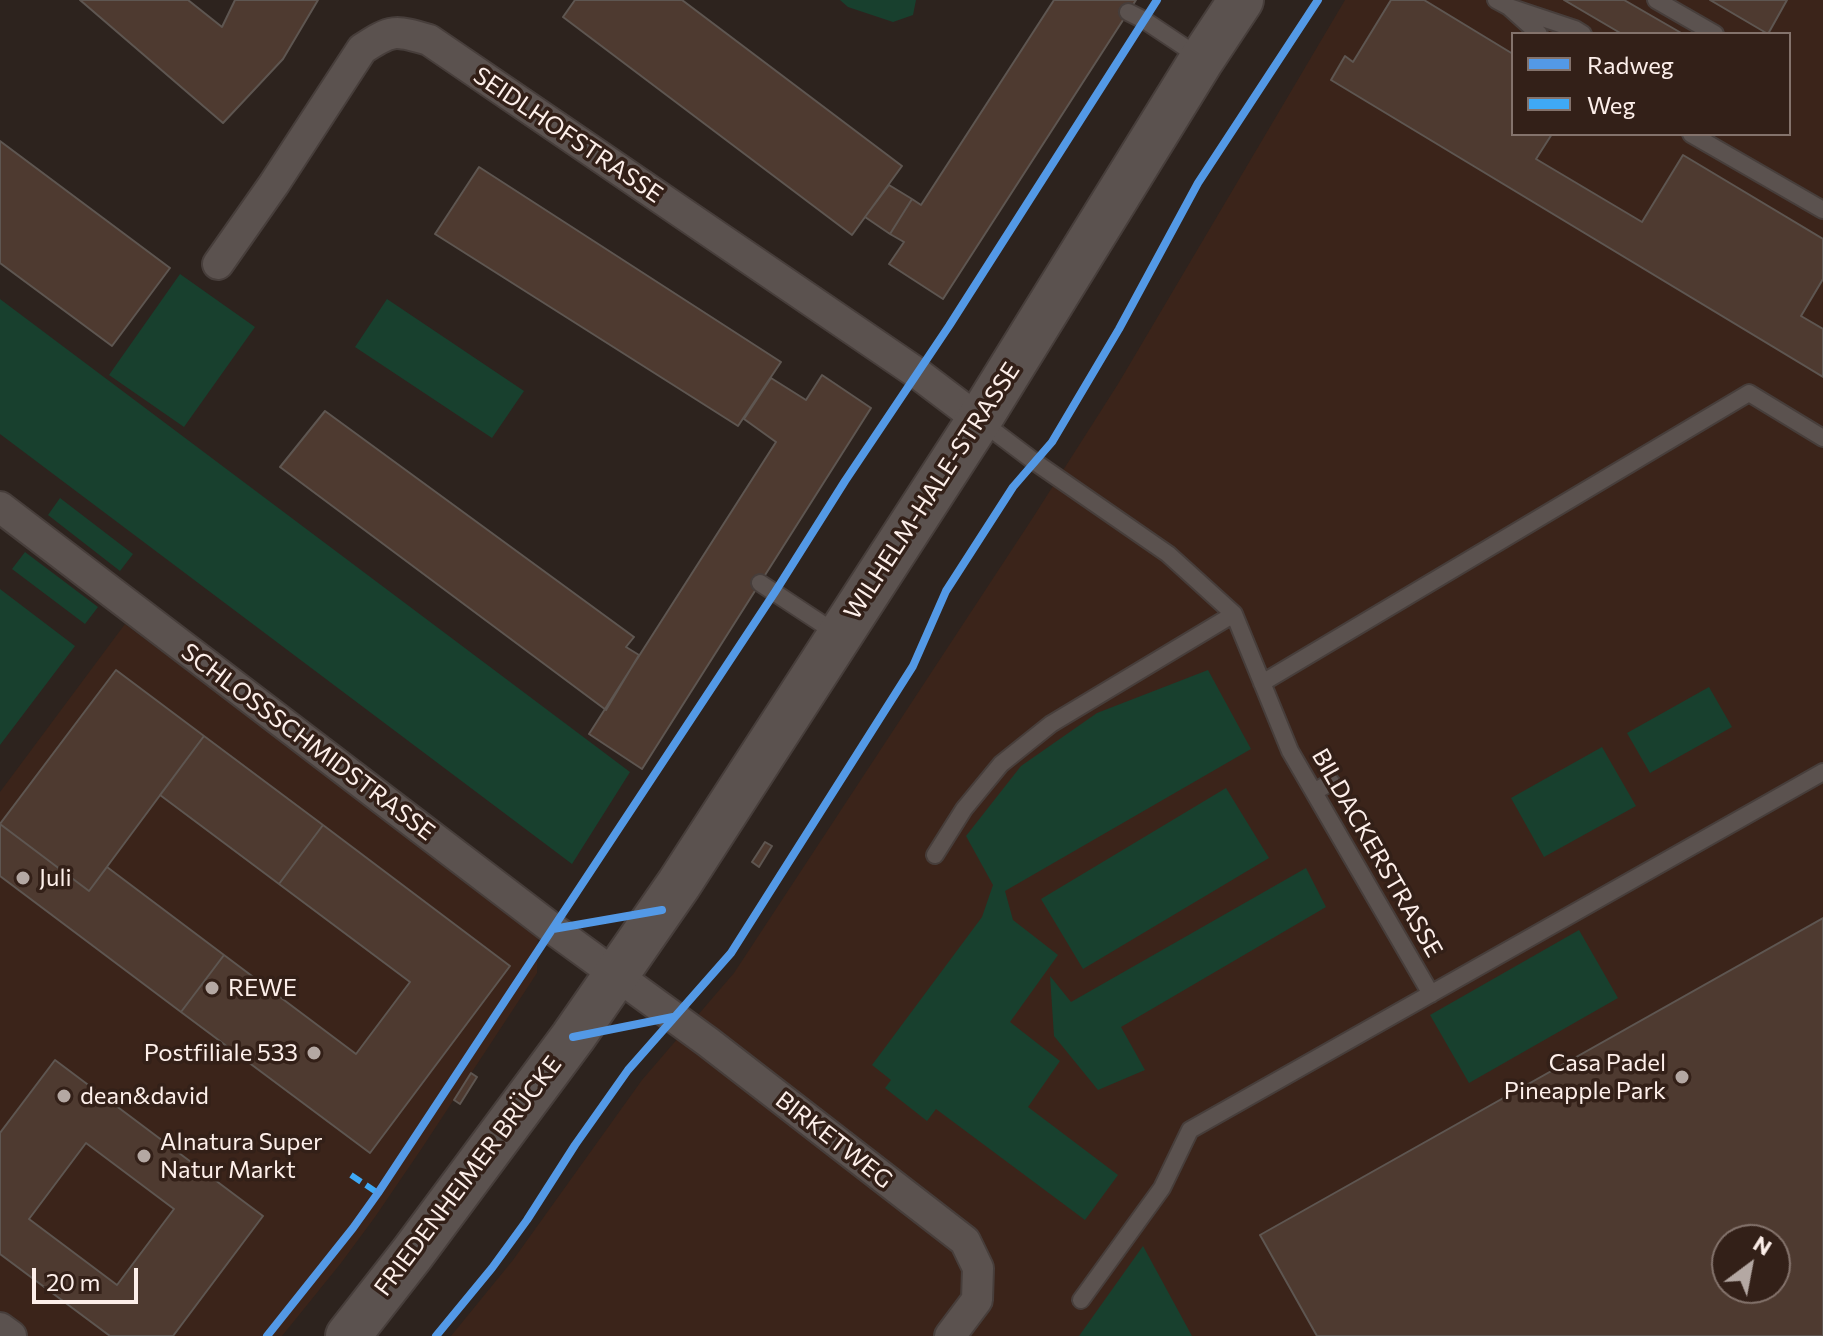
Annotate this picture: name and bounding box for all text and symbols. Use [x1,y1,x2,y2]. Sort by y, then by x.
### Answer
legend [1511,32,1791,136]
text: Radweg [1587,50,1674,79]
street label: SEIDLHOFSTRASSE [468,61,668,209]
text: Weg [1587,90,1635,119]
street label: WILHELM-HALE-STRASSE [838,357,1026,625]
street label: SCHLOSSSCHMIDSTRASSE [176,637,440,847]
street label: BILDACKERSTRASSE [1306,744,1448,962]
place label: Juli [39,864,72,892]
marker: Juli [14,869,32,887]
place label: REWE [228,974,297,1002]
marker: REWE [203,979,221,997]
place label: Postfiliale 533 [144,1039,298,1067]
marker: Postfiliale 533 [305,1044,323,1062]
place label: Casa Padel Pineapple Park [1504,1049,1666,1105]
street label: FRIEDENHEIMER BRÜCKE [368,1050,568,1302]
marker: Casa Padel Pineapple Park [1673,1068,1691,1086]
place label: dean&david [80,1082,209,1110]
street label: BIRKETWEG [770,1085,898,1195]
marker: dean&david [55,1087,73,1105]
place label: Alnatura Super Natur Markt [160,1128,323,1184]
marker: Alnatura Super Natur Markt [135,1147,153,1165]
north arrow [1711,1224,1791,1304]
text: N [1749,1229,1777,1261]
scale bar [36,1252,142,1302]
text: 20 m [46,1267,100,1296]

